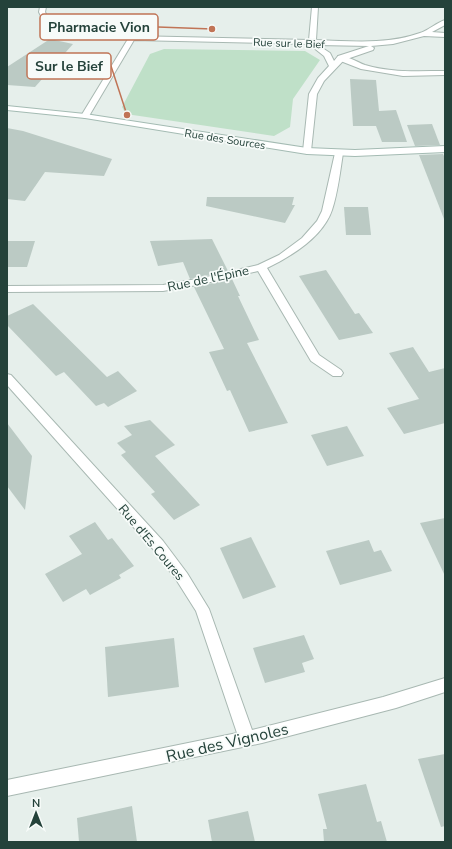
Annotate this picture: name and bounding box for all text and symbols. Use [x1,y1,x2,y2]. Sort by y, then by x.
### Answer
callout: Pharmacie Vion [40,14,158,40]
text: Pharmacie Vion [48,18,150,37]
street label: Rue sur le Bief [253,35,325,52]
callout: Sur le Bief [27,53,111,79]
text: Sur le Bief [35,57,104,76]
street label: Rue des Sources [183,126,266,153]
street label: Rue de l'Épine [166,261,251,296]
street label: Rue d'Es Coures [114,501,188,585]
street label: Rue des Vignoles [164,718,291,768]
north arrow [16,793,56,833]
text: N [32,796,40,811]

